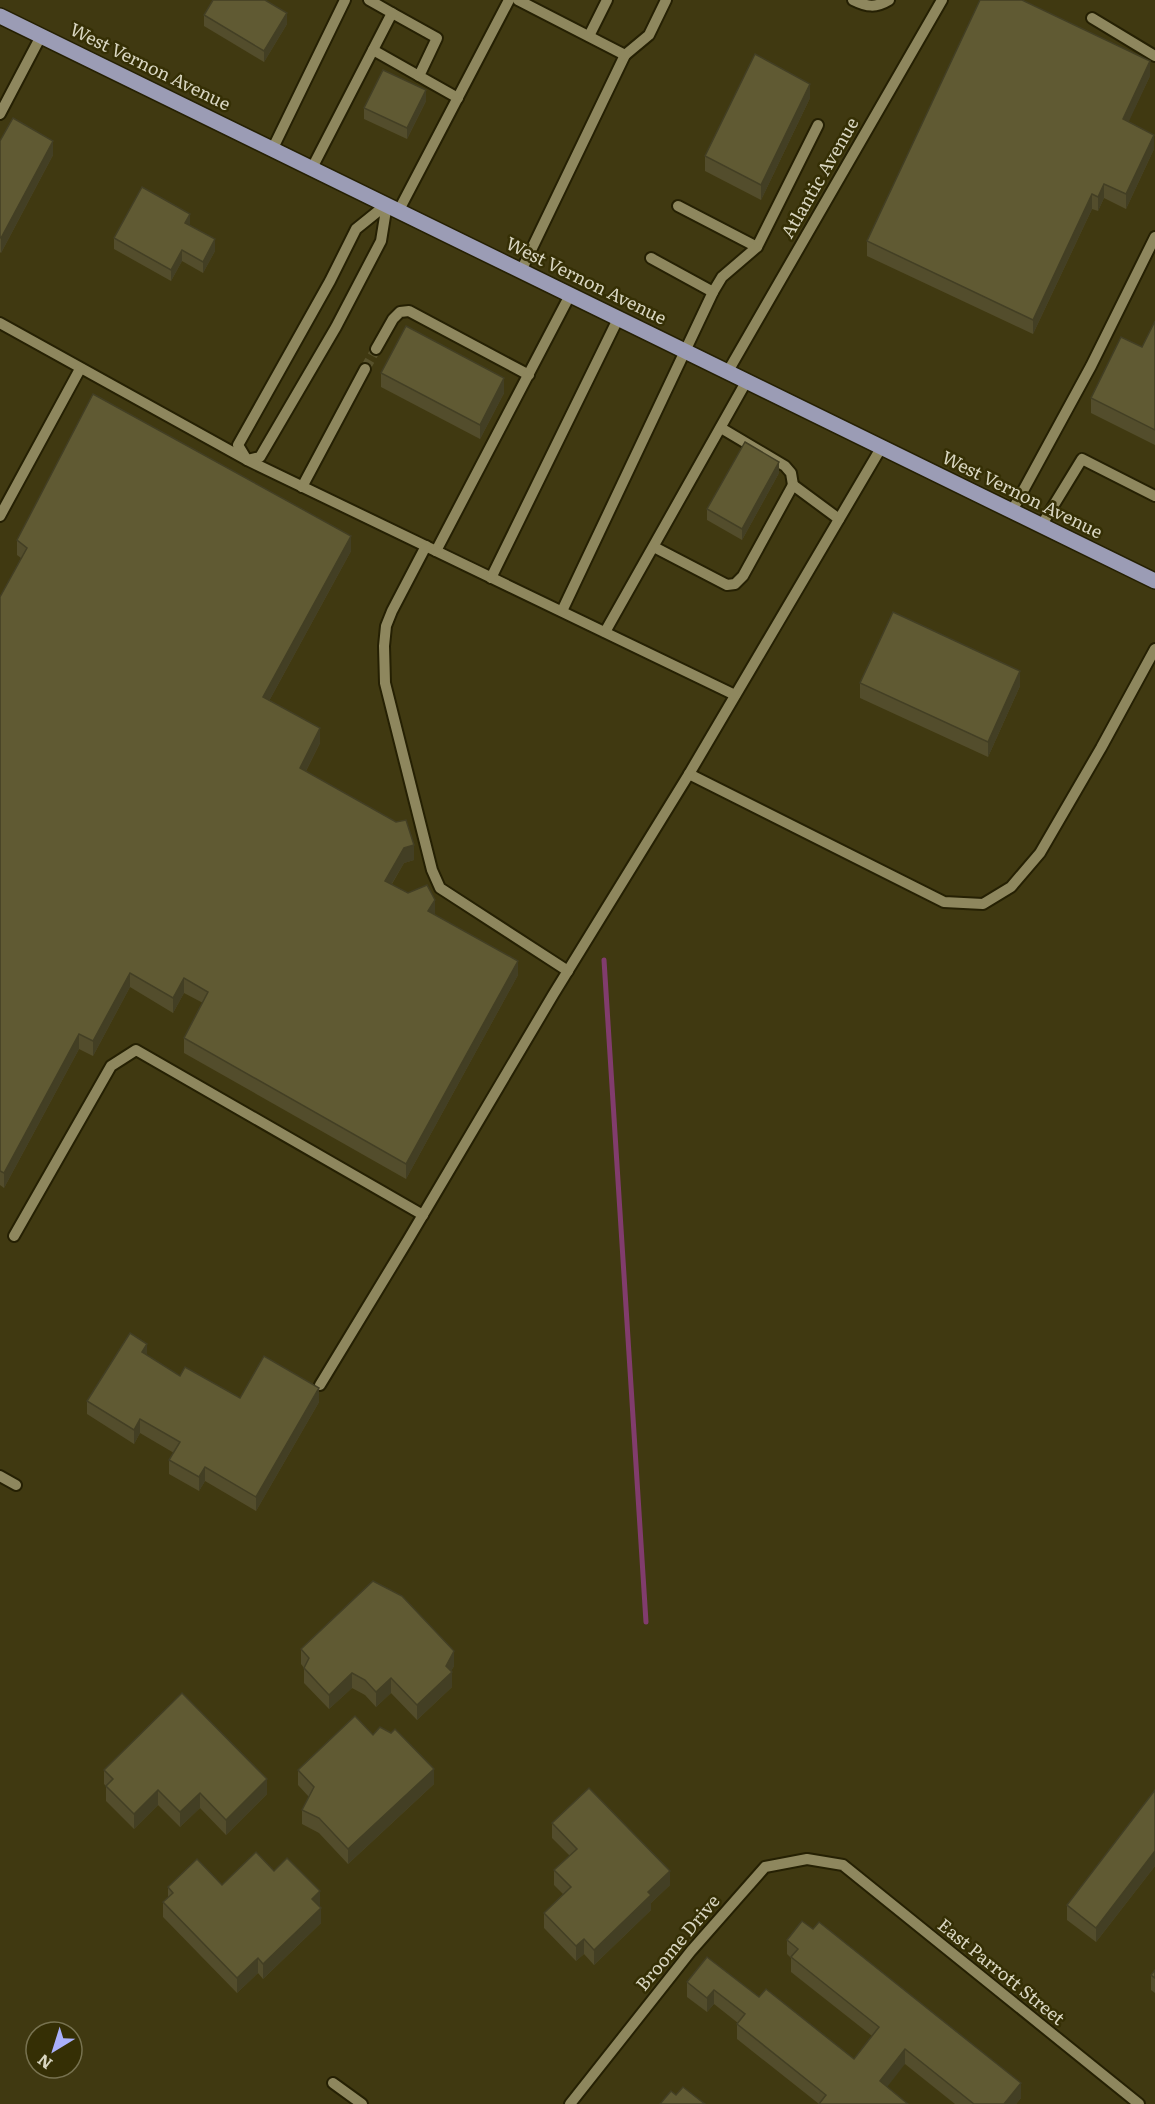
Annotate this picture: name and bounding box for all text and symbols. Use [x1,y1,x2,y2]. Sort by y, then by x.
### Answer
street label: West Vernon Avenue [66,15,236,116]
street label: Atlantic Avenue [773,112,864,243]
street label: West Vernon Avenue [502,229,672,330]
street label: West Vernon Avenue [938,443,1108,544]
street label: Broome Drive [628,1888,725,1996]
street label: East Parrott Street [932,1911,1072,2031]
north arrow [24,2020,84,2080]
text: N [31,2049,57,2076]

